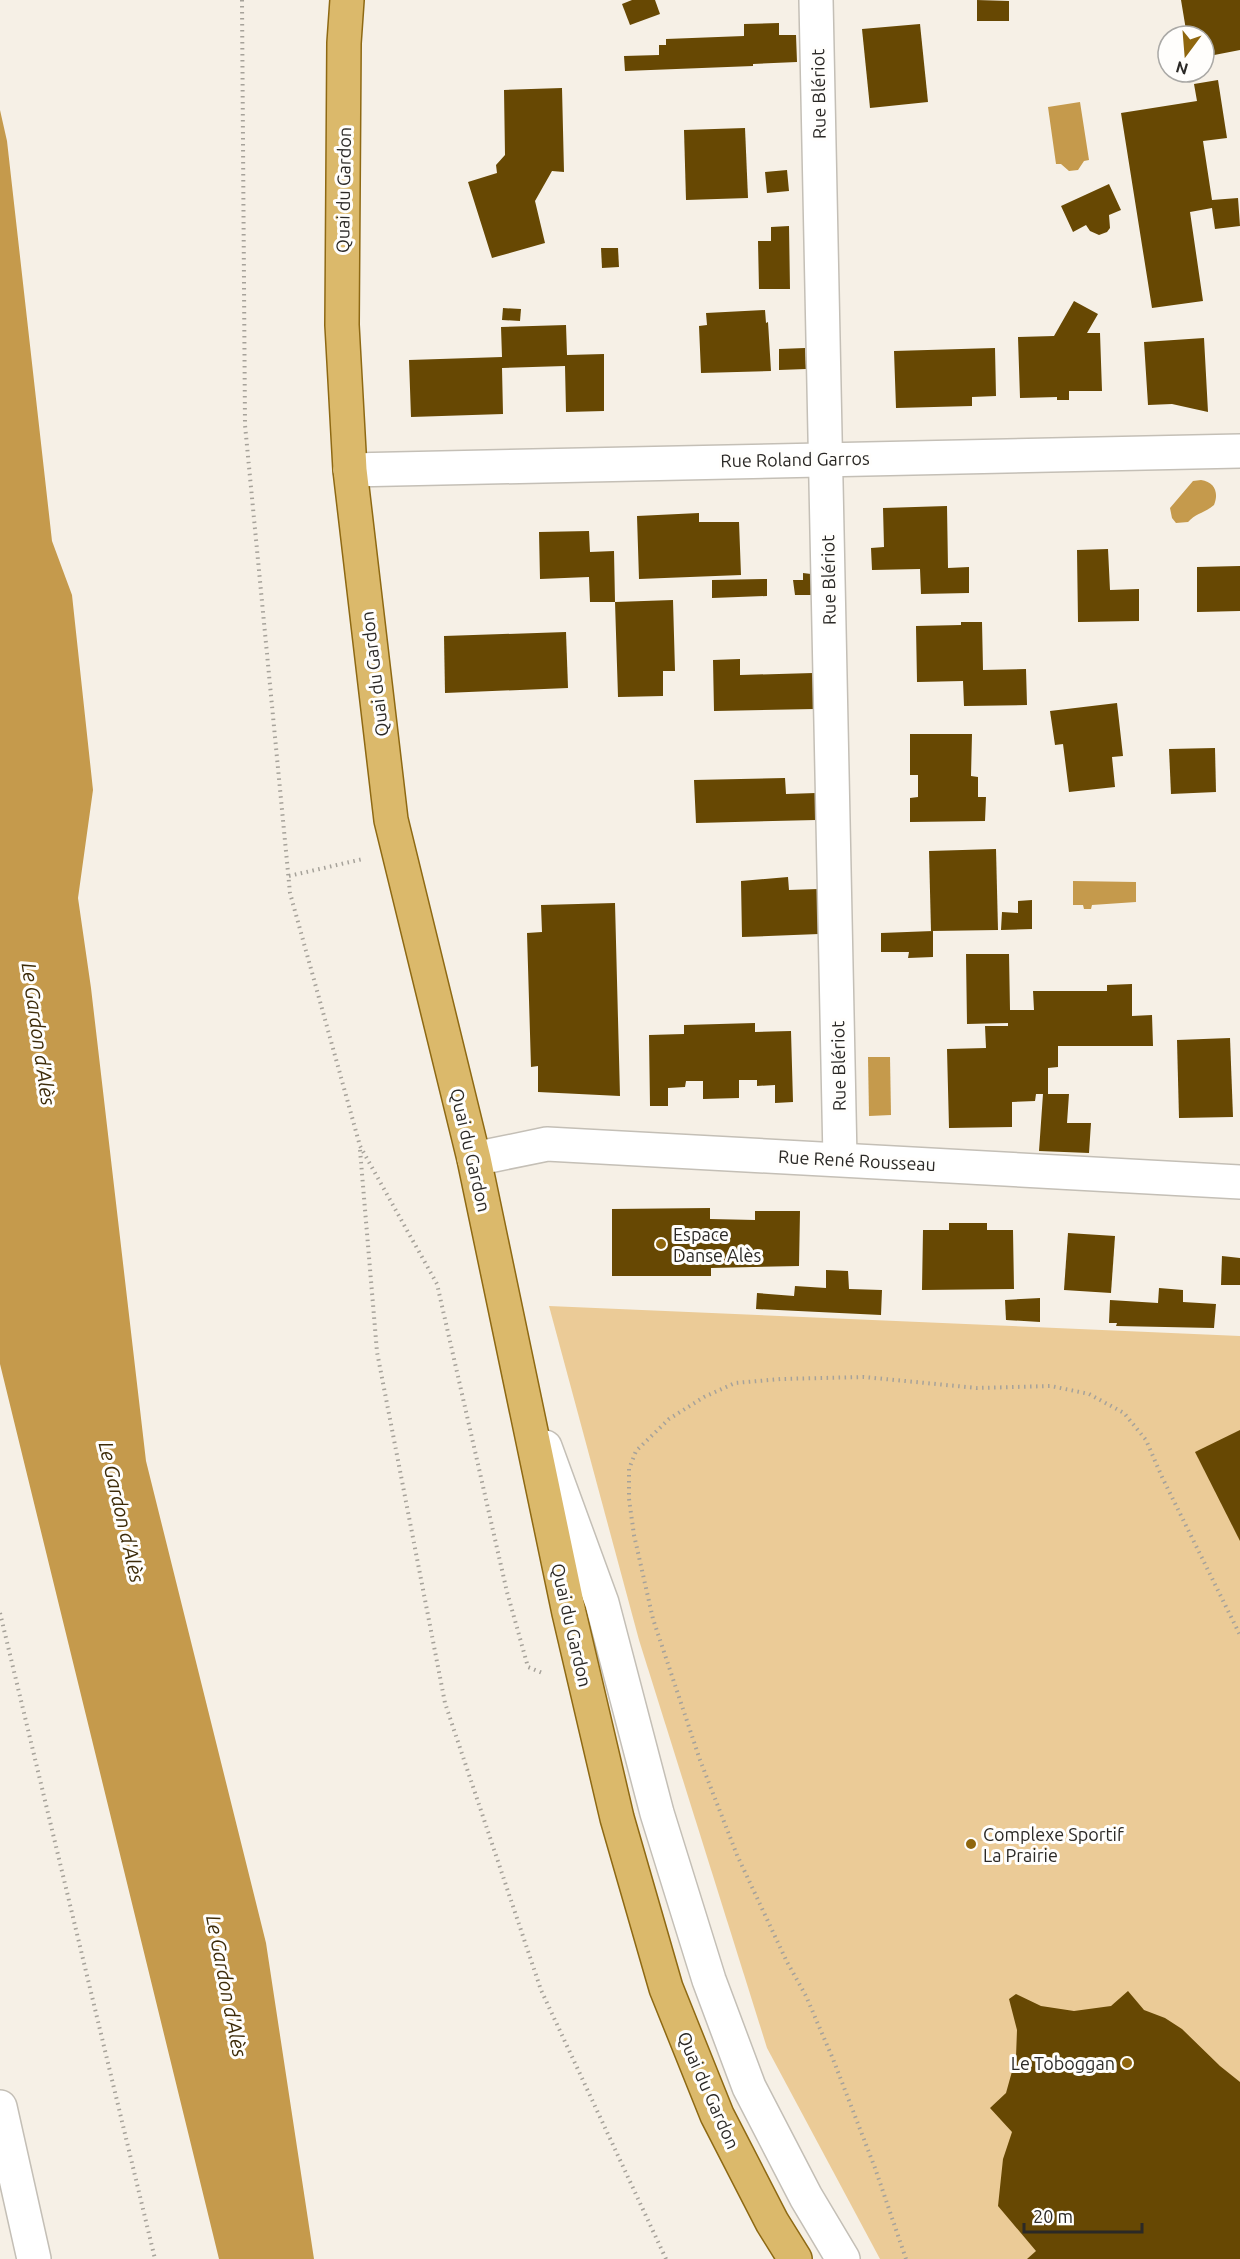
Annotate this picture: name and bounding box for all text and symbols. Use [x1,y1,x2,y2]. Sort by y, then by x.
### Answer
north arrow [1156,24,1216,84]
street label: Rue Blériot [807,49,829,139]
text: N [1174,58,1190,79]
street label: Quai du Gardon [332,127,355,253]
street label: Rue Roland Garros [720,448,870,470]
street label: Rue Blériot [817,535,839,625]
street label: Quai du Gardon [356,610,393,738]
water label: Le Gardon d'Alès [18,961,61,1108]
street label: Rue Blériot [827,1021,849,1111]
street label: Quai du Gardon [446,1086,495,1214]
street label: Rue René Rousseau [778,1146,936,1174]
place label: Espace Danse Alès [673,1224,761,1265]
marker: Espace Danse Alès [654,1237,668,1251]
water label: Le Gardon d'Alès [95,1439,150,1585]
street label: Quai du Gardon [547,1561,596,1689]
place label: Complexe Sportif La Prairie [983,1824,1124,1865]
marker: Complexe Sportif La Prairie [964,1837,978,1851]
water label: Le Gardon d'Alès [202,1913,252,2060]
street label: Quai du Gardon [673,2028,744,2152]
place label: Le Toboggan [1011,2053,1115,2073]
marker: Le Toboggan [1120,2056,1134,2070]
scale bar [1024,2196,1142,2234]
text: 20 m [1033,2206,1073,2226]

